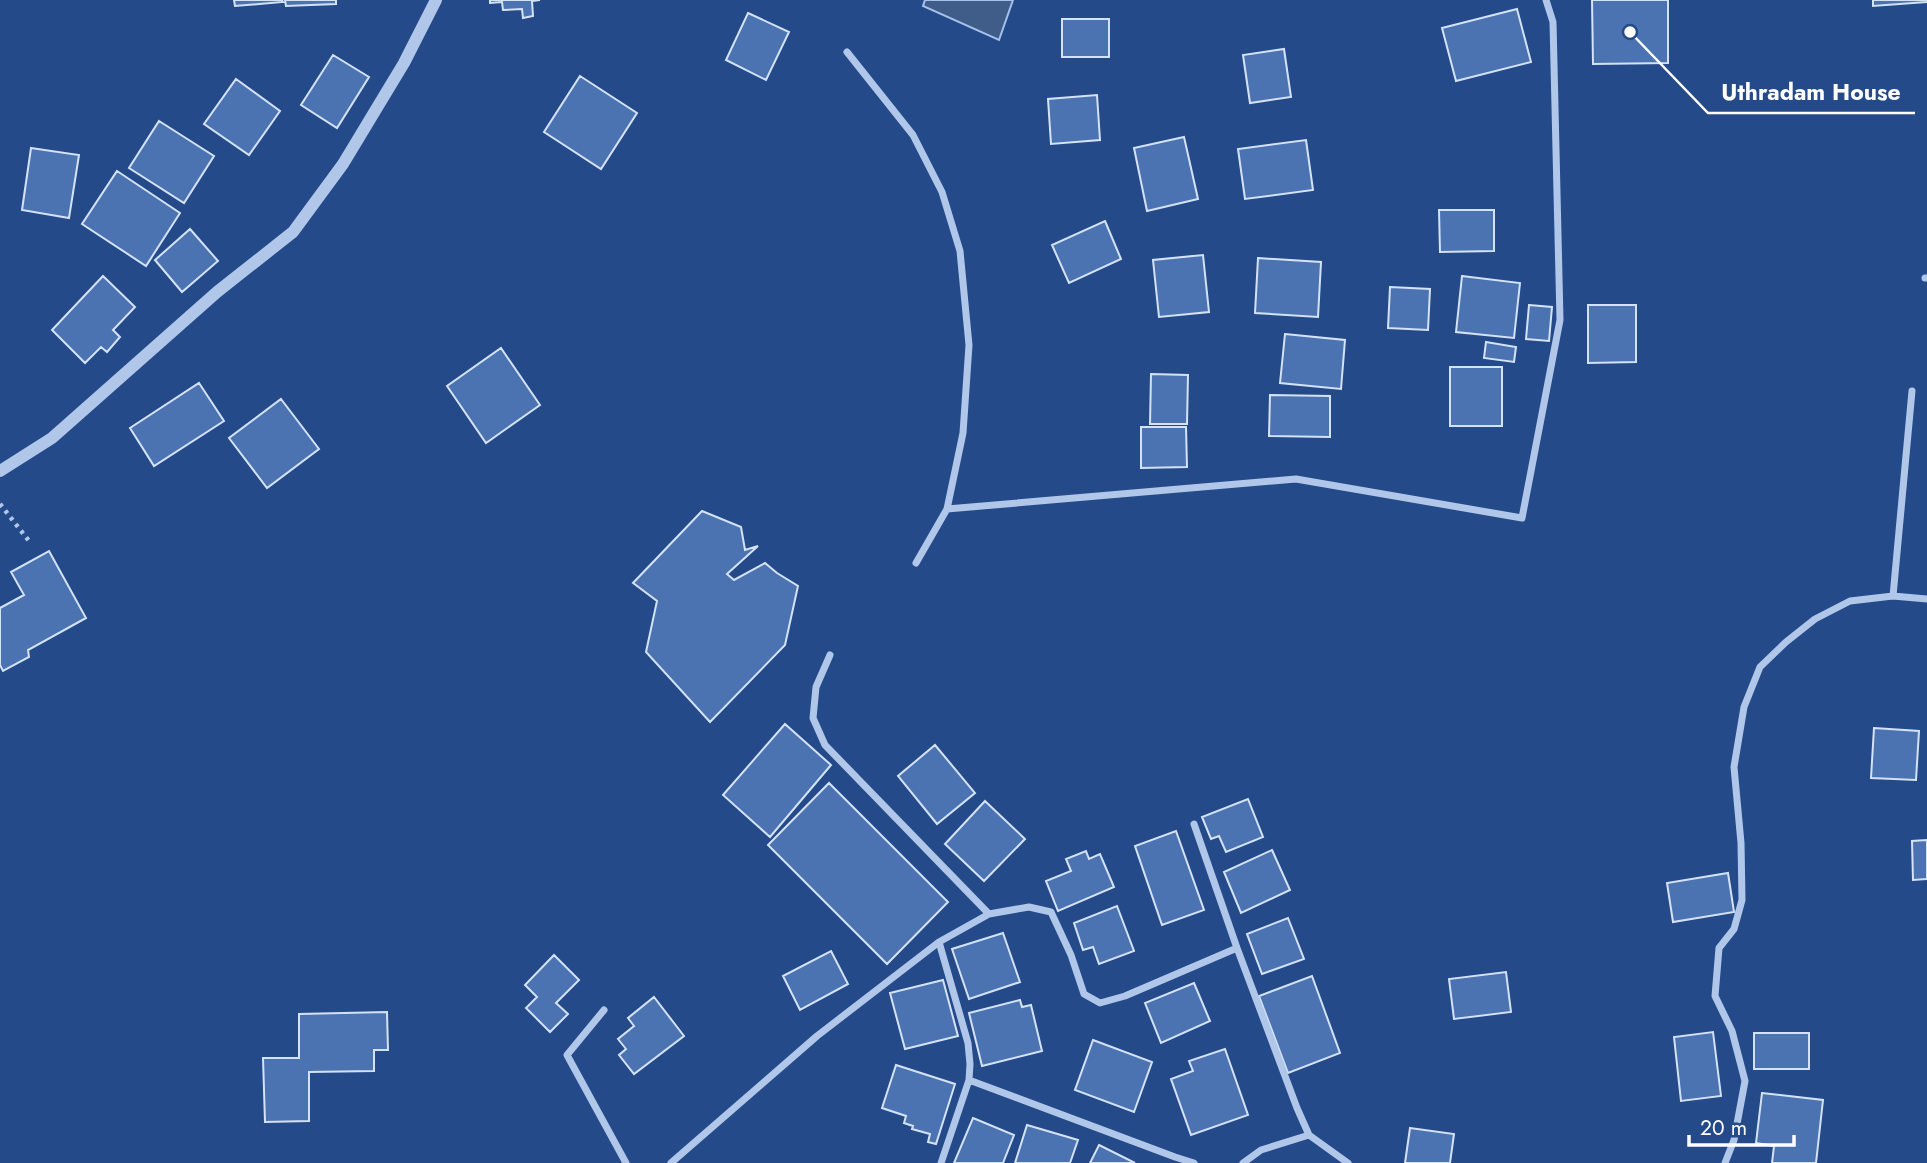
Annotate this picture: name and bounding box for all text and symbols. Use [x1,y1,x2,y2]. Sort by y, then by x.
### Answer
callout: Uthradam House [1708,69,1915,113]
text: Uthradam House [1721,75,1901,109]
scale bar [1689,1104,1794,1148]
text: 20 m [1700,1113,1747,1143]

